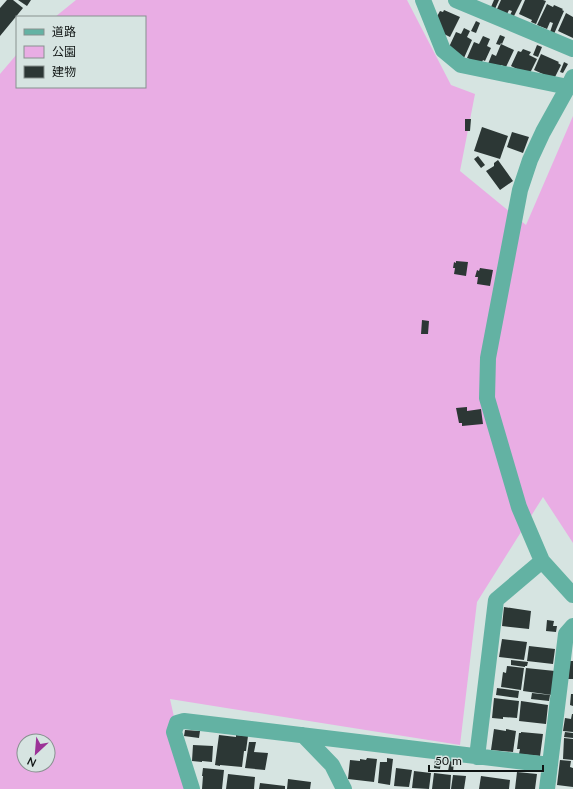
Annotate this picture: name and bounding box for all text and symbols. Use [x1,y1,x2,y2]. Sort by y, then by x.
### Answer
legend [16,16,146,88]
text: 道路 [52,24,76,39]
text: 公園 [52,44,76,59]
text: 建物 [52,64,76,79]
north arrow [16,733,56,773]
scale bar [429,747,543,773]
text: 50 m [435,753,462,768]
text: N [25,755,38,770]

